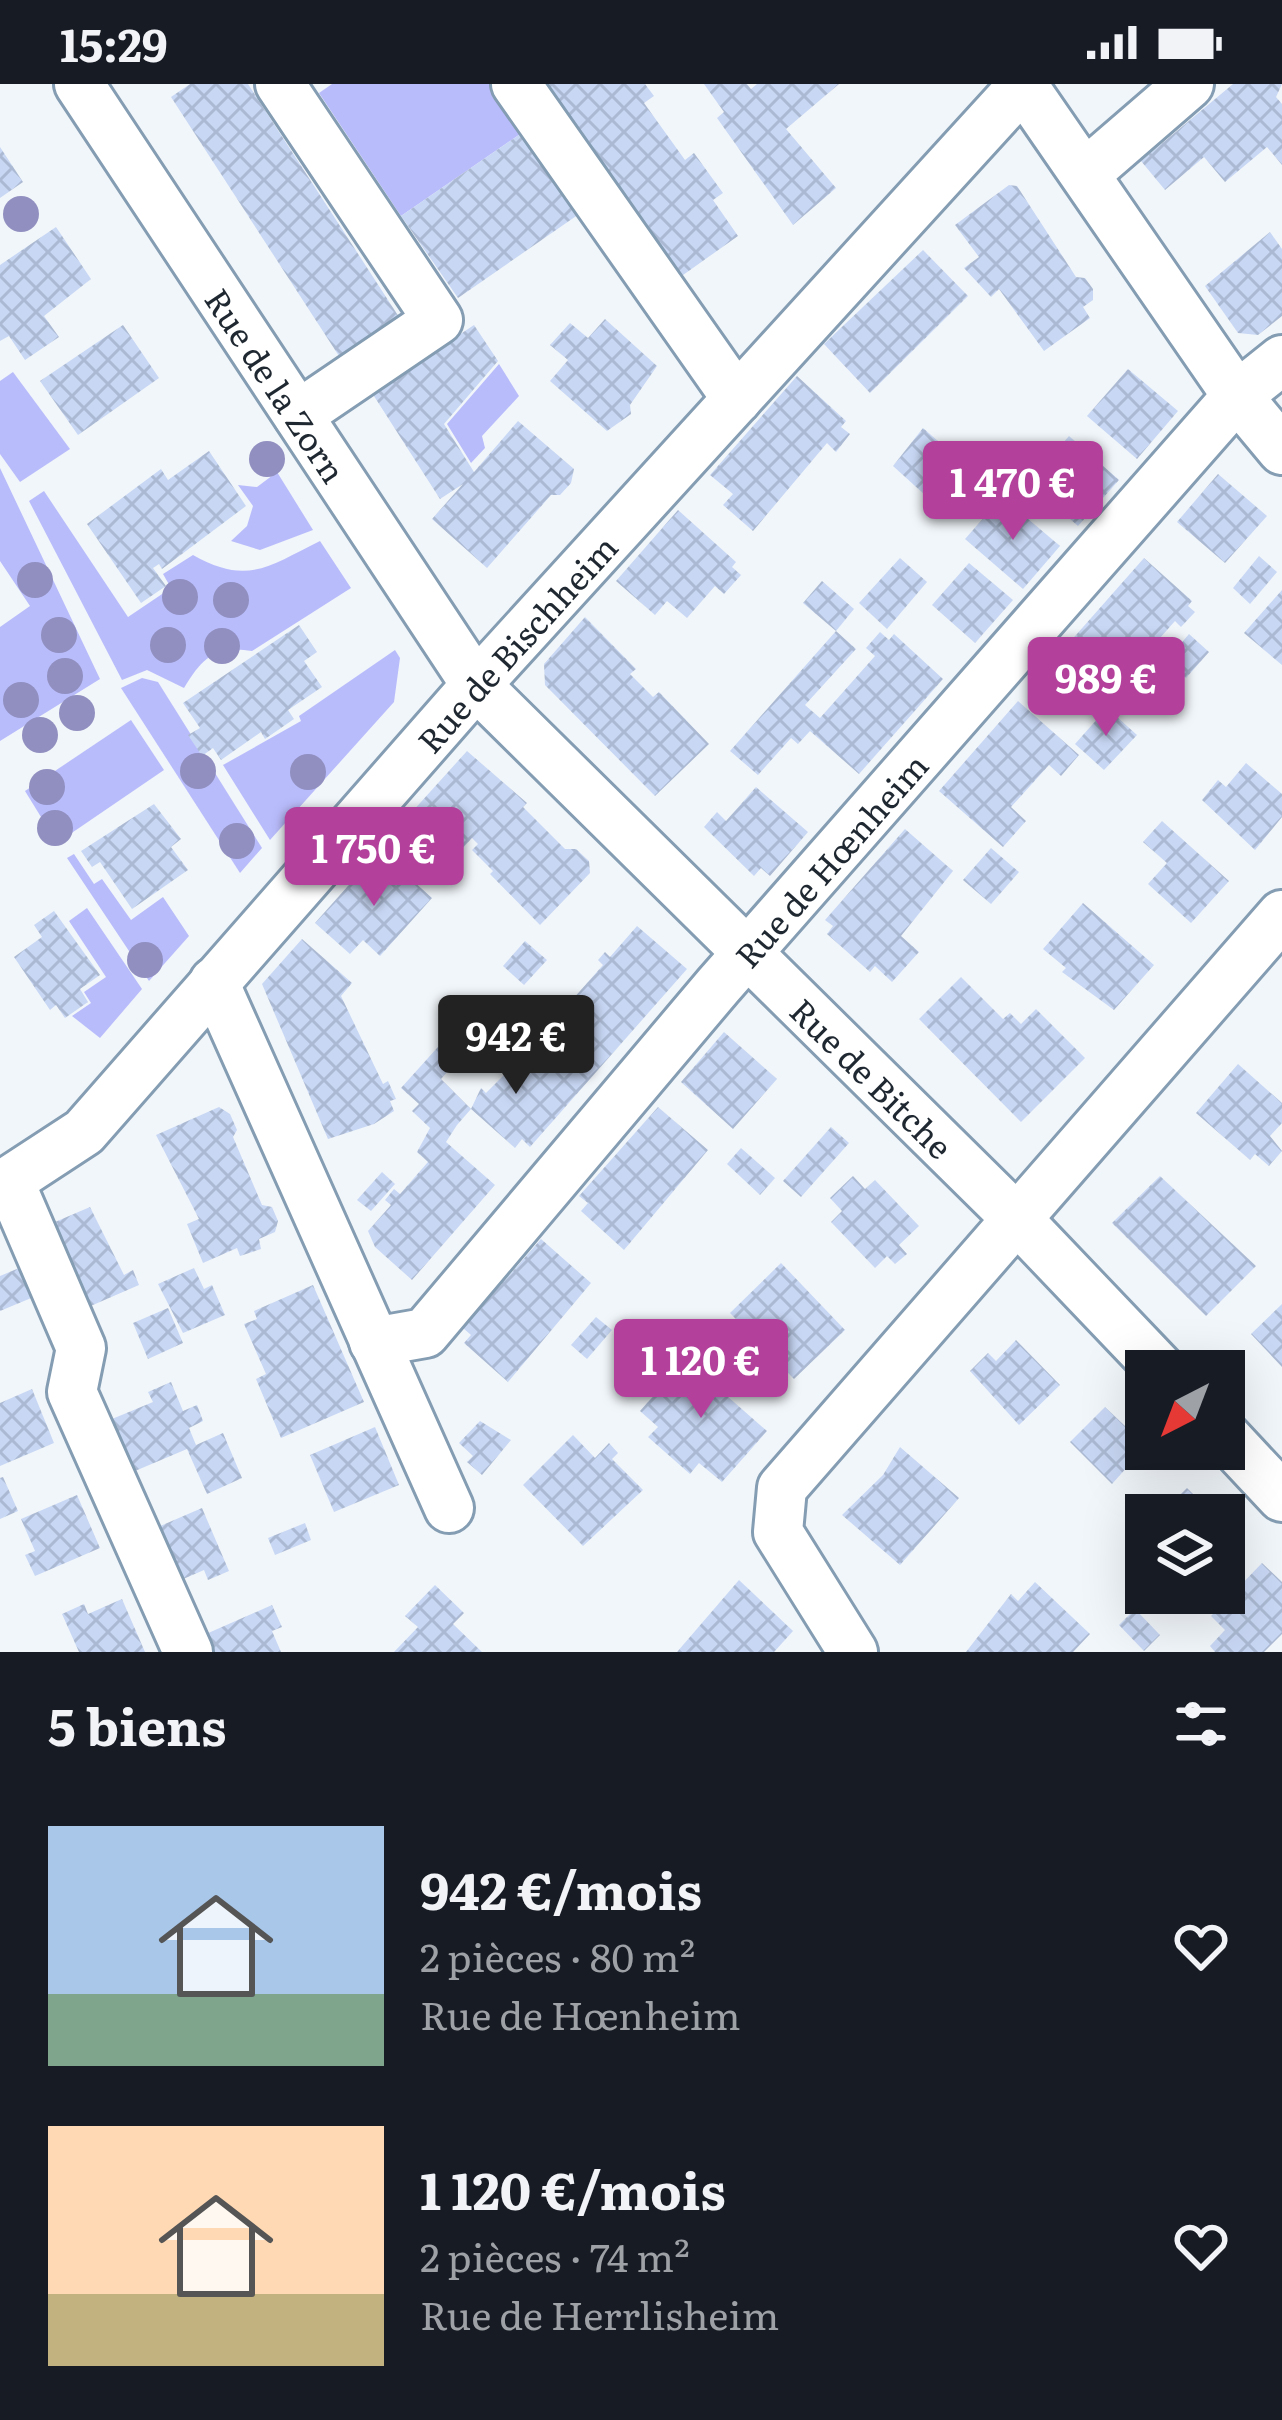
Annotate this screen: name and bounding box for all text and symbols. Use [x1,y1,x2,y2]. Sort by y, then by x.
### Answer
text: 15:29 [60,9,168,76]
street label: Rue de la Zorn [195,277,360,492]
pin: 1 470 € [902,441,1124,543]
text: 1 470 € [950,451,1076,509]
street label: Rue de Bischheim [404,523,627,762]
pin: 989 € [1022,637,1190,739]
text: 989 € [1055,647,1157,705]
street label: Rue de Hœnheim [722,741,938,977]
pin: 1 750 € [263,807,485,909]
text: 1 750 € [312,817,436,875]
street label: Rue de Bitche [781,985,965,1168]
pin: 942 € [432,995,600,1097]
text: 942 € [465,1005,567,1063]
pin: 1 120 € [590,1319,812,1421]
text: 1 120 € [641,1329,761,1387]
north arrow [1125,1350,1245,1470]
map controls [1125,1350,1245,1614]
button: layers [1125,1494,1245,1614]
text: 5 biens [48,1686,226,1762]
icon: filters [1168,1691,1234,1757]
text: 942 €/mois [420,1850,702,1926]
icon: home [144,1874,288,2018]
icon: heart [1168,1913,1234,1979]
text: 2 pièces · 80 m² [420,1926,695,1984]
text: Rue de Hœnheim [420,1984,741,2042]
text: 1 120 €/mois [420,2150,726,2226]
icon: home [144,2174,288,2318]
icon: heart [1168,2213,1234,2279]
text: 2 pièces · 74 m² [420,2226,690,2284]
text: Rue de Herrlisheim [420,2284,779,2342]

